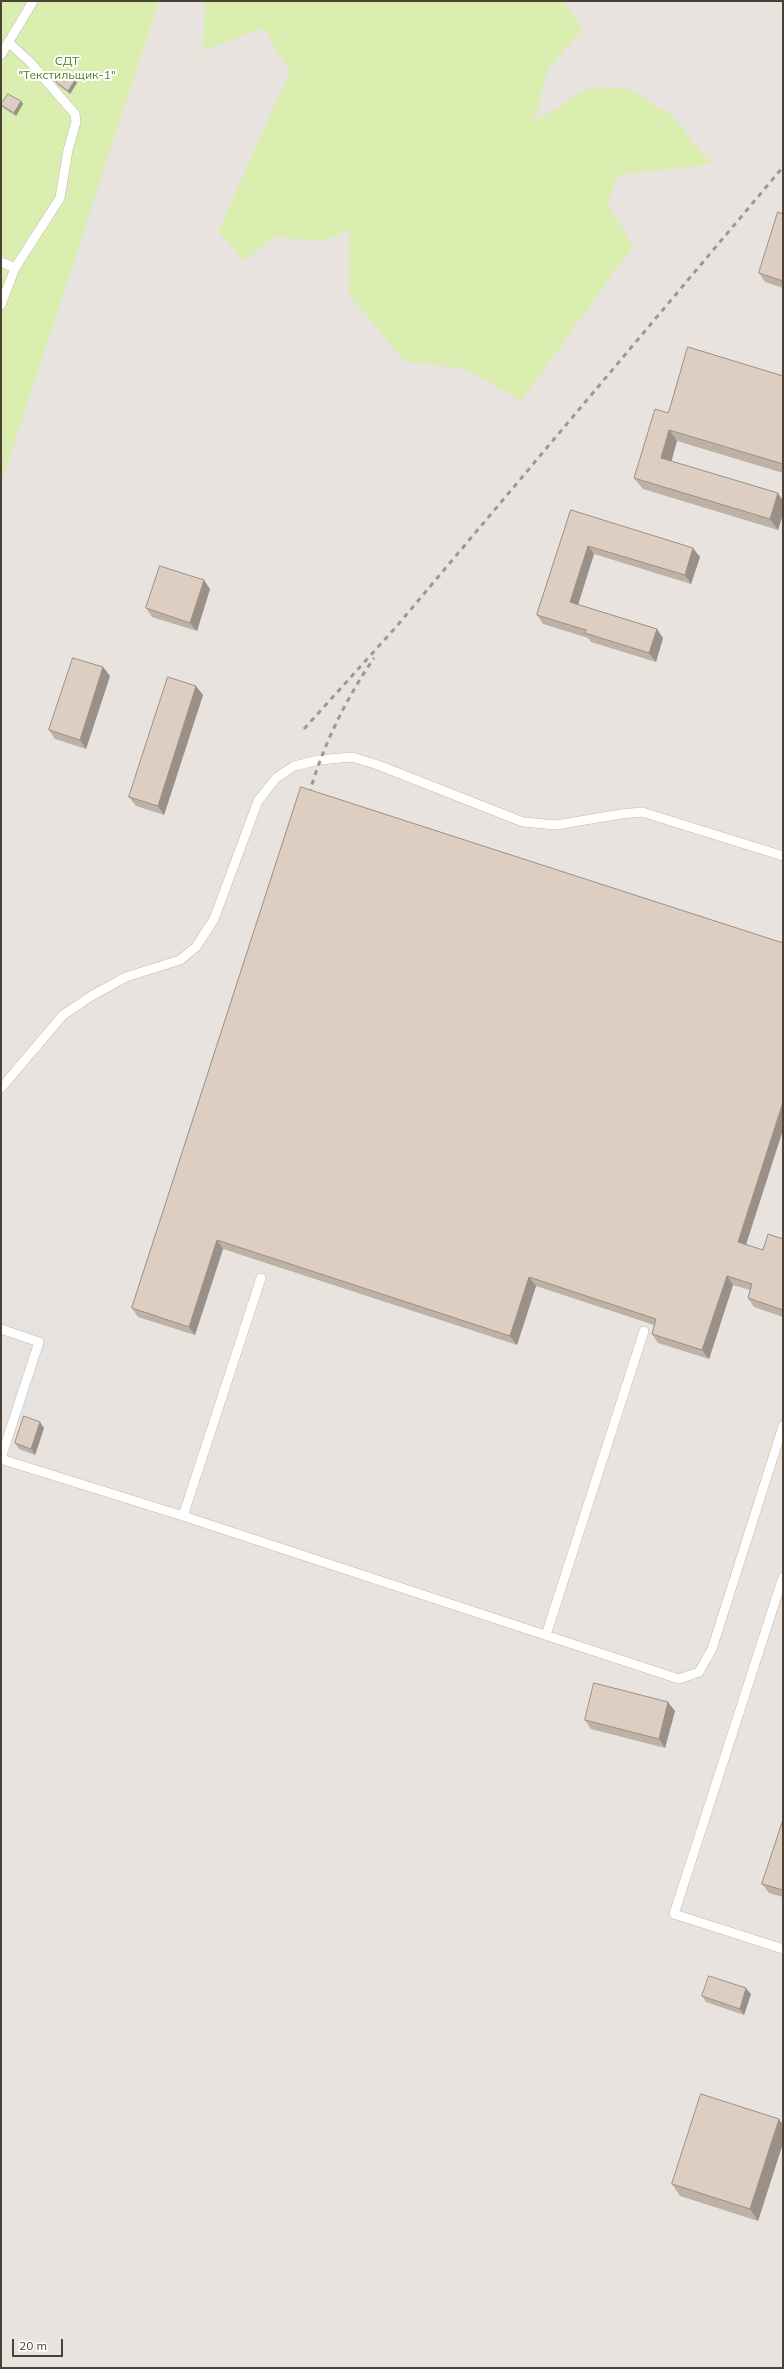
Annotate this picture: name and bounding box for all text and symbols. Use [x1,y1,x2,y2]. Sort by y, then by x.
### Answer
park label: СДТ "Текстильщик-1" [18,54,116,82]
scale bar [14,2331,65,2357]
text: 20 m [19,2338,47,2353]

